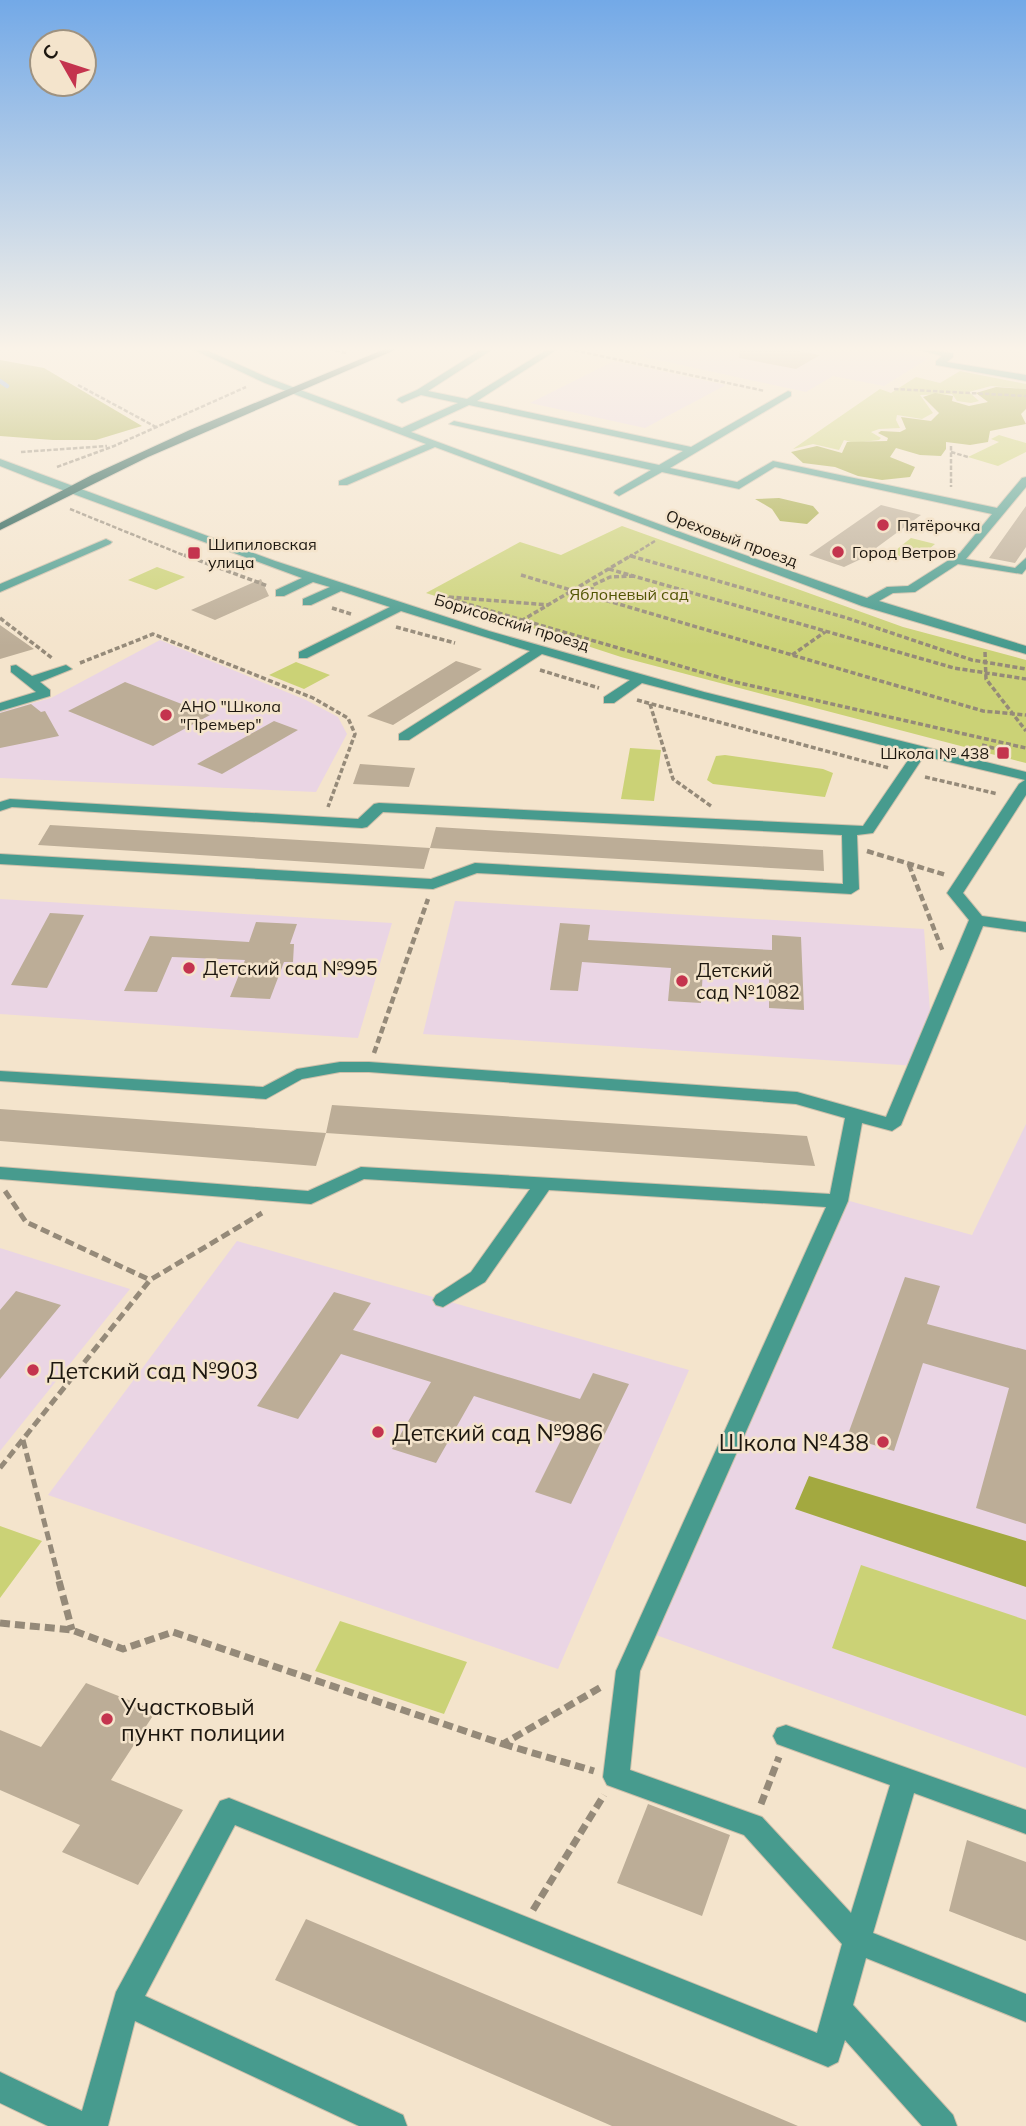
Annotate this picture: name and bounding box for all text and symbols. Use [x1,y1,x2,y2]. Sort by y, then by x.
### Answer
north arrow [28,28,98,98]
text: С [36,40,63,65]
street label: Ореховый проезд [663,505,801,571]
place label: Пятёрочка [897,515,981,535]
marker: Пятёрочка [875,517,891,533]
place label: Шипиловская улица [208,534,317,572]
place label: Город Ветров [852,542,956,562]
marker: Город Ветров [830,544,846,560]
marker: Шипиловская улица [186,545,202,561]
park label: Яблоневый сад [569,584,689,604]
street label: Борисовский проезд [432,589,592,655]
place label: АНО "Школа "Премьер" [180,696,281,734]
marker: АНО "Школа "Премьер" [158,707,174,723]
place label: Школа № 438 [880,743,989,763]
marker: Школа № 438 [995,745,1011,761]
place label: Детский сад №995 [203,956,377,980]
place label: Детский сад №1082 [696,958,800,1004]
marker: Детский сад №995 [181,960,197,976]
marker: Детский сад №1082 [674,973,690,989]
place label: Детский сад №903 [47,1356,258,1385]
marker: Детский сад №903 [25,1362,41,1378]
place label: Детский сад №986 [392,1418,603,1447]
marker: Детский сад №986 [370,1424,386,1440]
place label: Школа №438 [719,1428,869,1457]
marker: Школа №438 [875,1434,891,1450]
place label: Участковый пункт полиции [120,1692,285,1747]
marker: Участковый пункт полиции [99,1711,115,1727]

